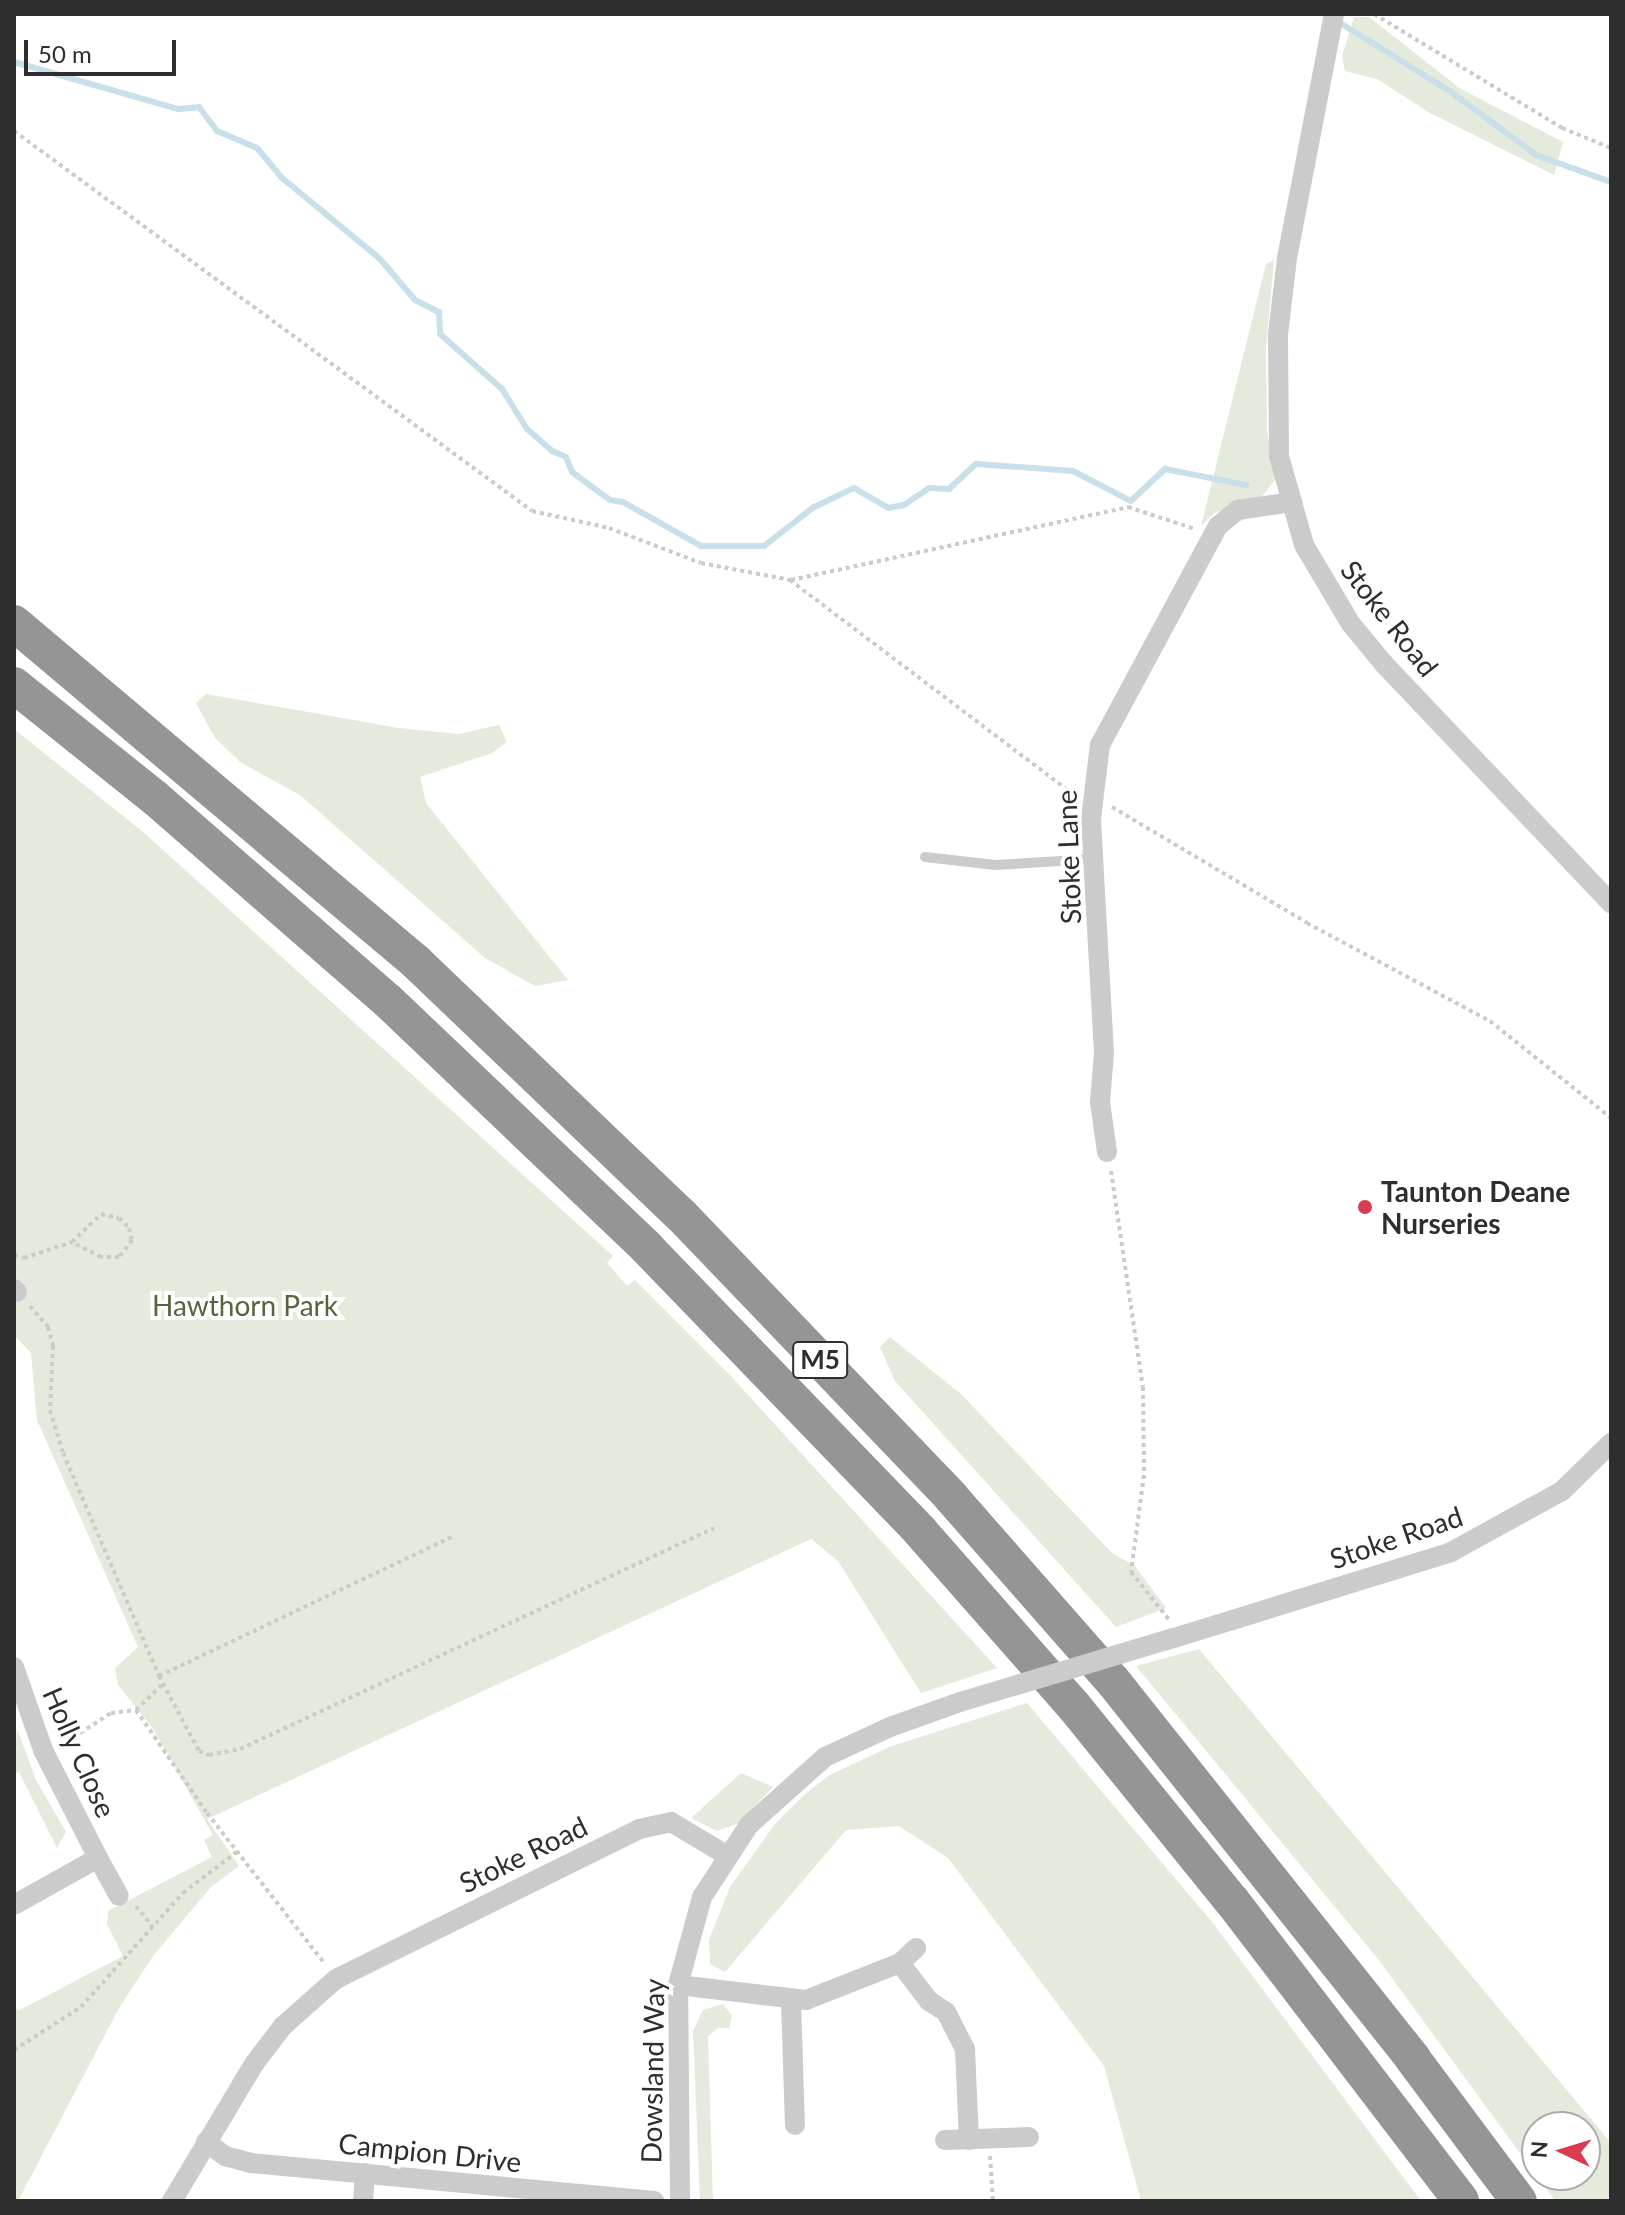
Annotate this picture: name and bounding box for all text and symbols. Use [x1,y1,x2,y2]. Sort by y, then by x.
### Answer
scale bar [28,24,180,74]
text: 50 m [38,39,92,68]
street label: Stoke Road [1334,553,1446,683]
street label: Stoke Lane [1049,789,1087,925]
place label: Taunton Deane Nurseries [1381,1174,1570,1240]
marker: Taunton Deane Nurseries [1356,1198,1374,1216]
park label: Hawthorn Park [152,1288,338,1322]
road number: M5 [792,1338,848,1382]
street label: Stoke Road [1325,1499,1467,1575]
street label: Holly Close [36,1681,124,1823]
street label: Stoke Road [454,1809,592,1899]
street label: Dowsland Way [634,1978,670,2164]
north arrow [1521,2111,1601,2191]
street label: Campion Drive [337,2126,523,2178]
text: N [1524,2140,1553,2159]

